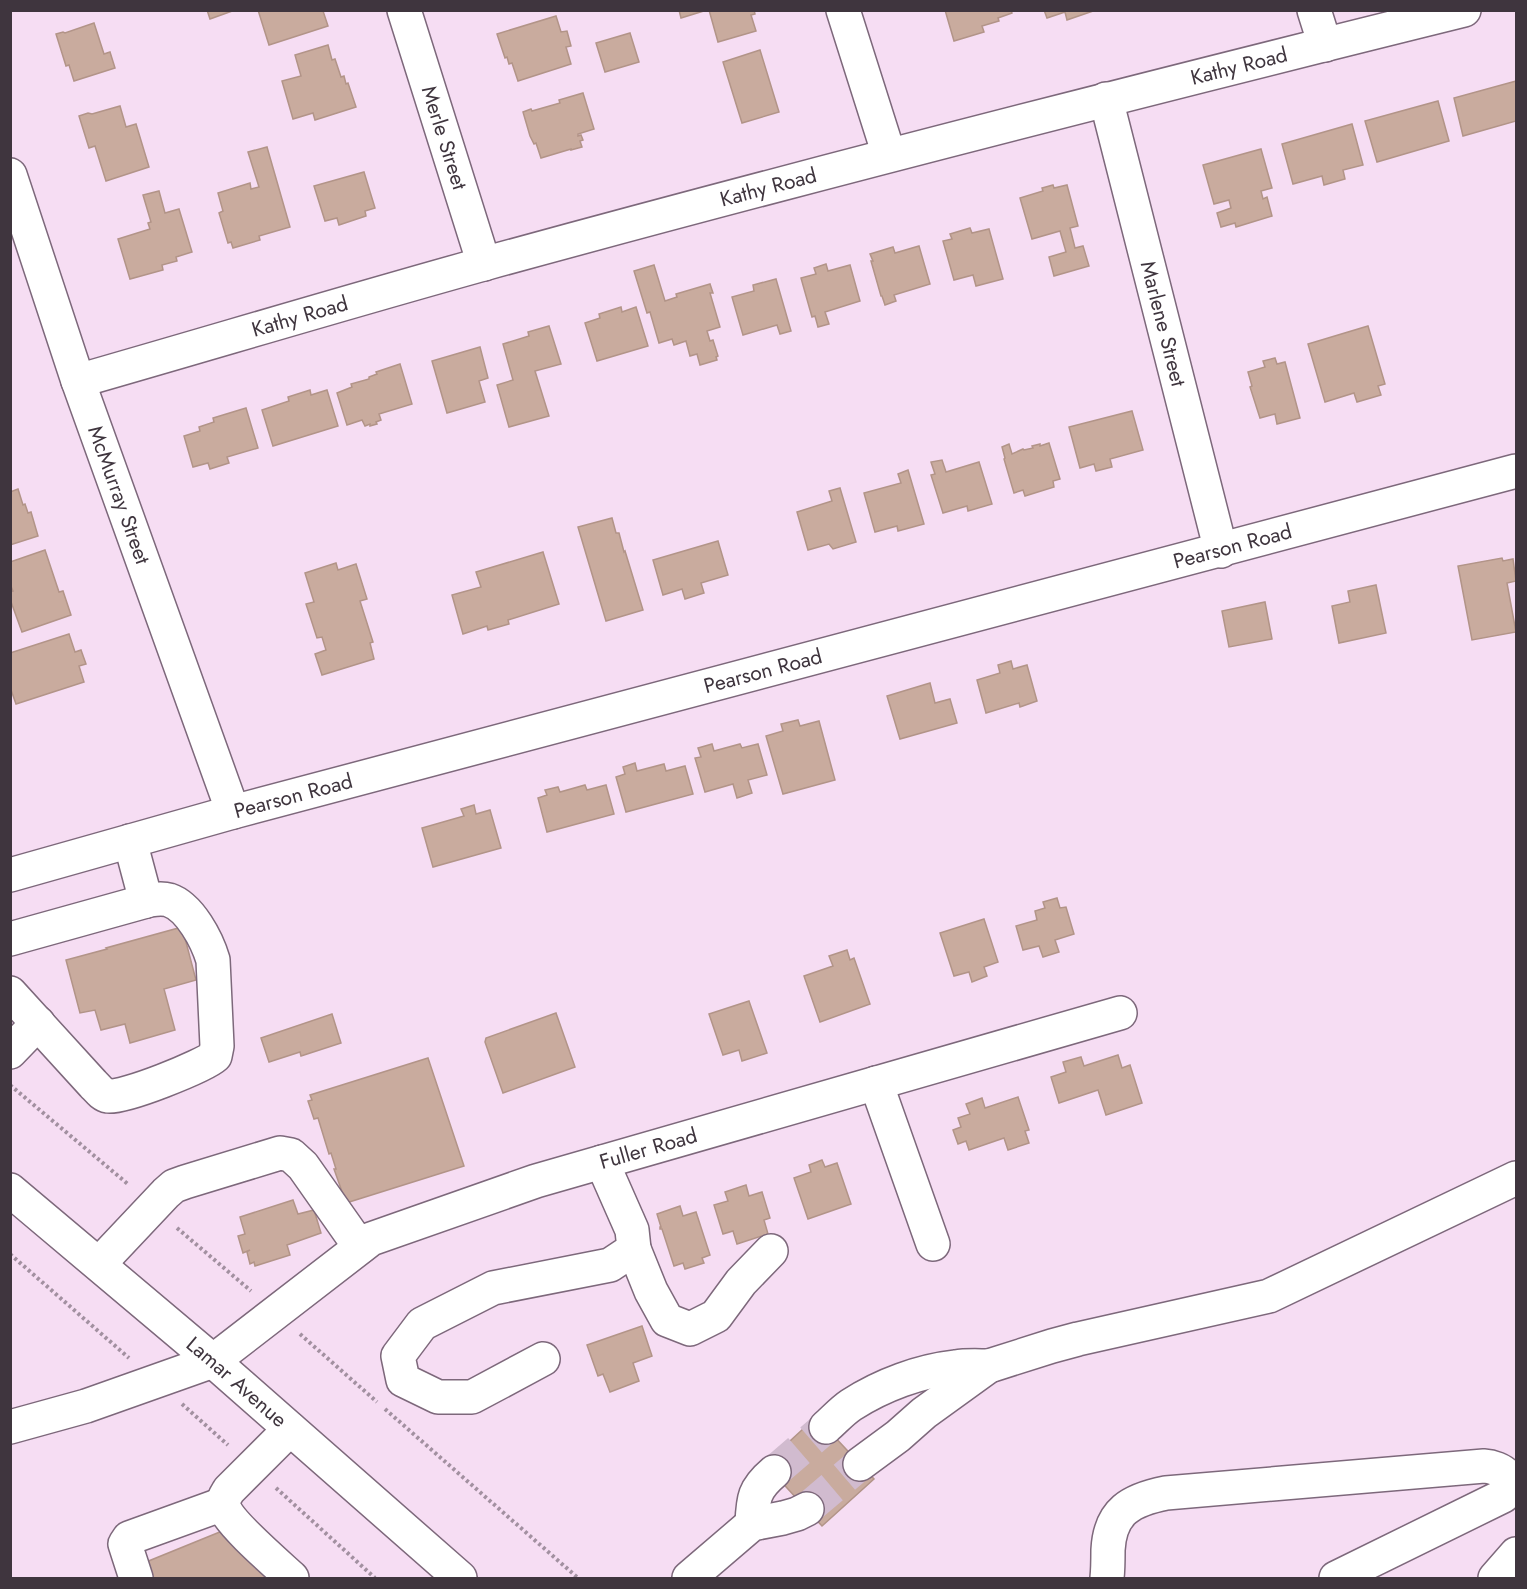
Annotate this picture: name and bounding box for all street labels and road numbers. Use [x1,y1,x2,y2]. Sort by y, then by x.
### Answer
street label: Kathy Road [1187,40,1291,93]
street label: Merle Street [414,82,475,193]
street label: Kathy Road [717,160,820,214]
street label: Marlene Street [1133,258,1194,390]
street label: Kathy Road [248,288,351,345]
street label: McMurray Street [80,422,158,568]
street label: Pearson Road [1170,516,1295,576]
street label: Pearson Road [700,641,826,701]
street label: Pearson Road [231,766,356,826]
street label: Fuller Road [596,1120,701,1177]
street label: Lamar Avenue [180,1330,294,1434]

